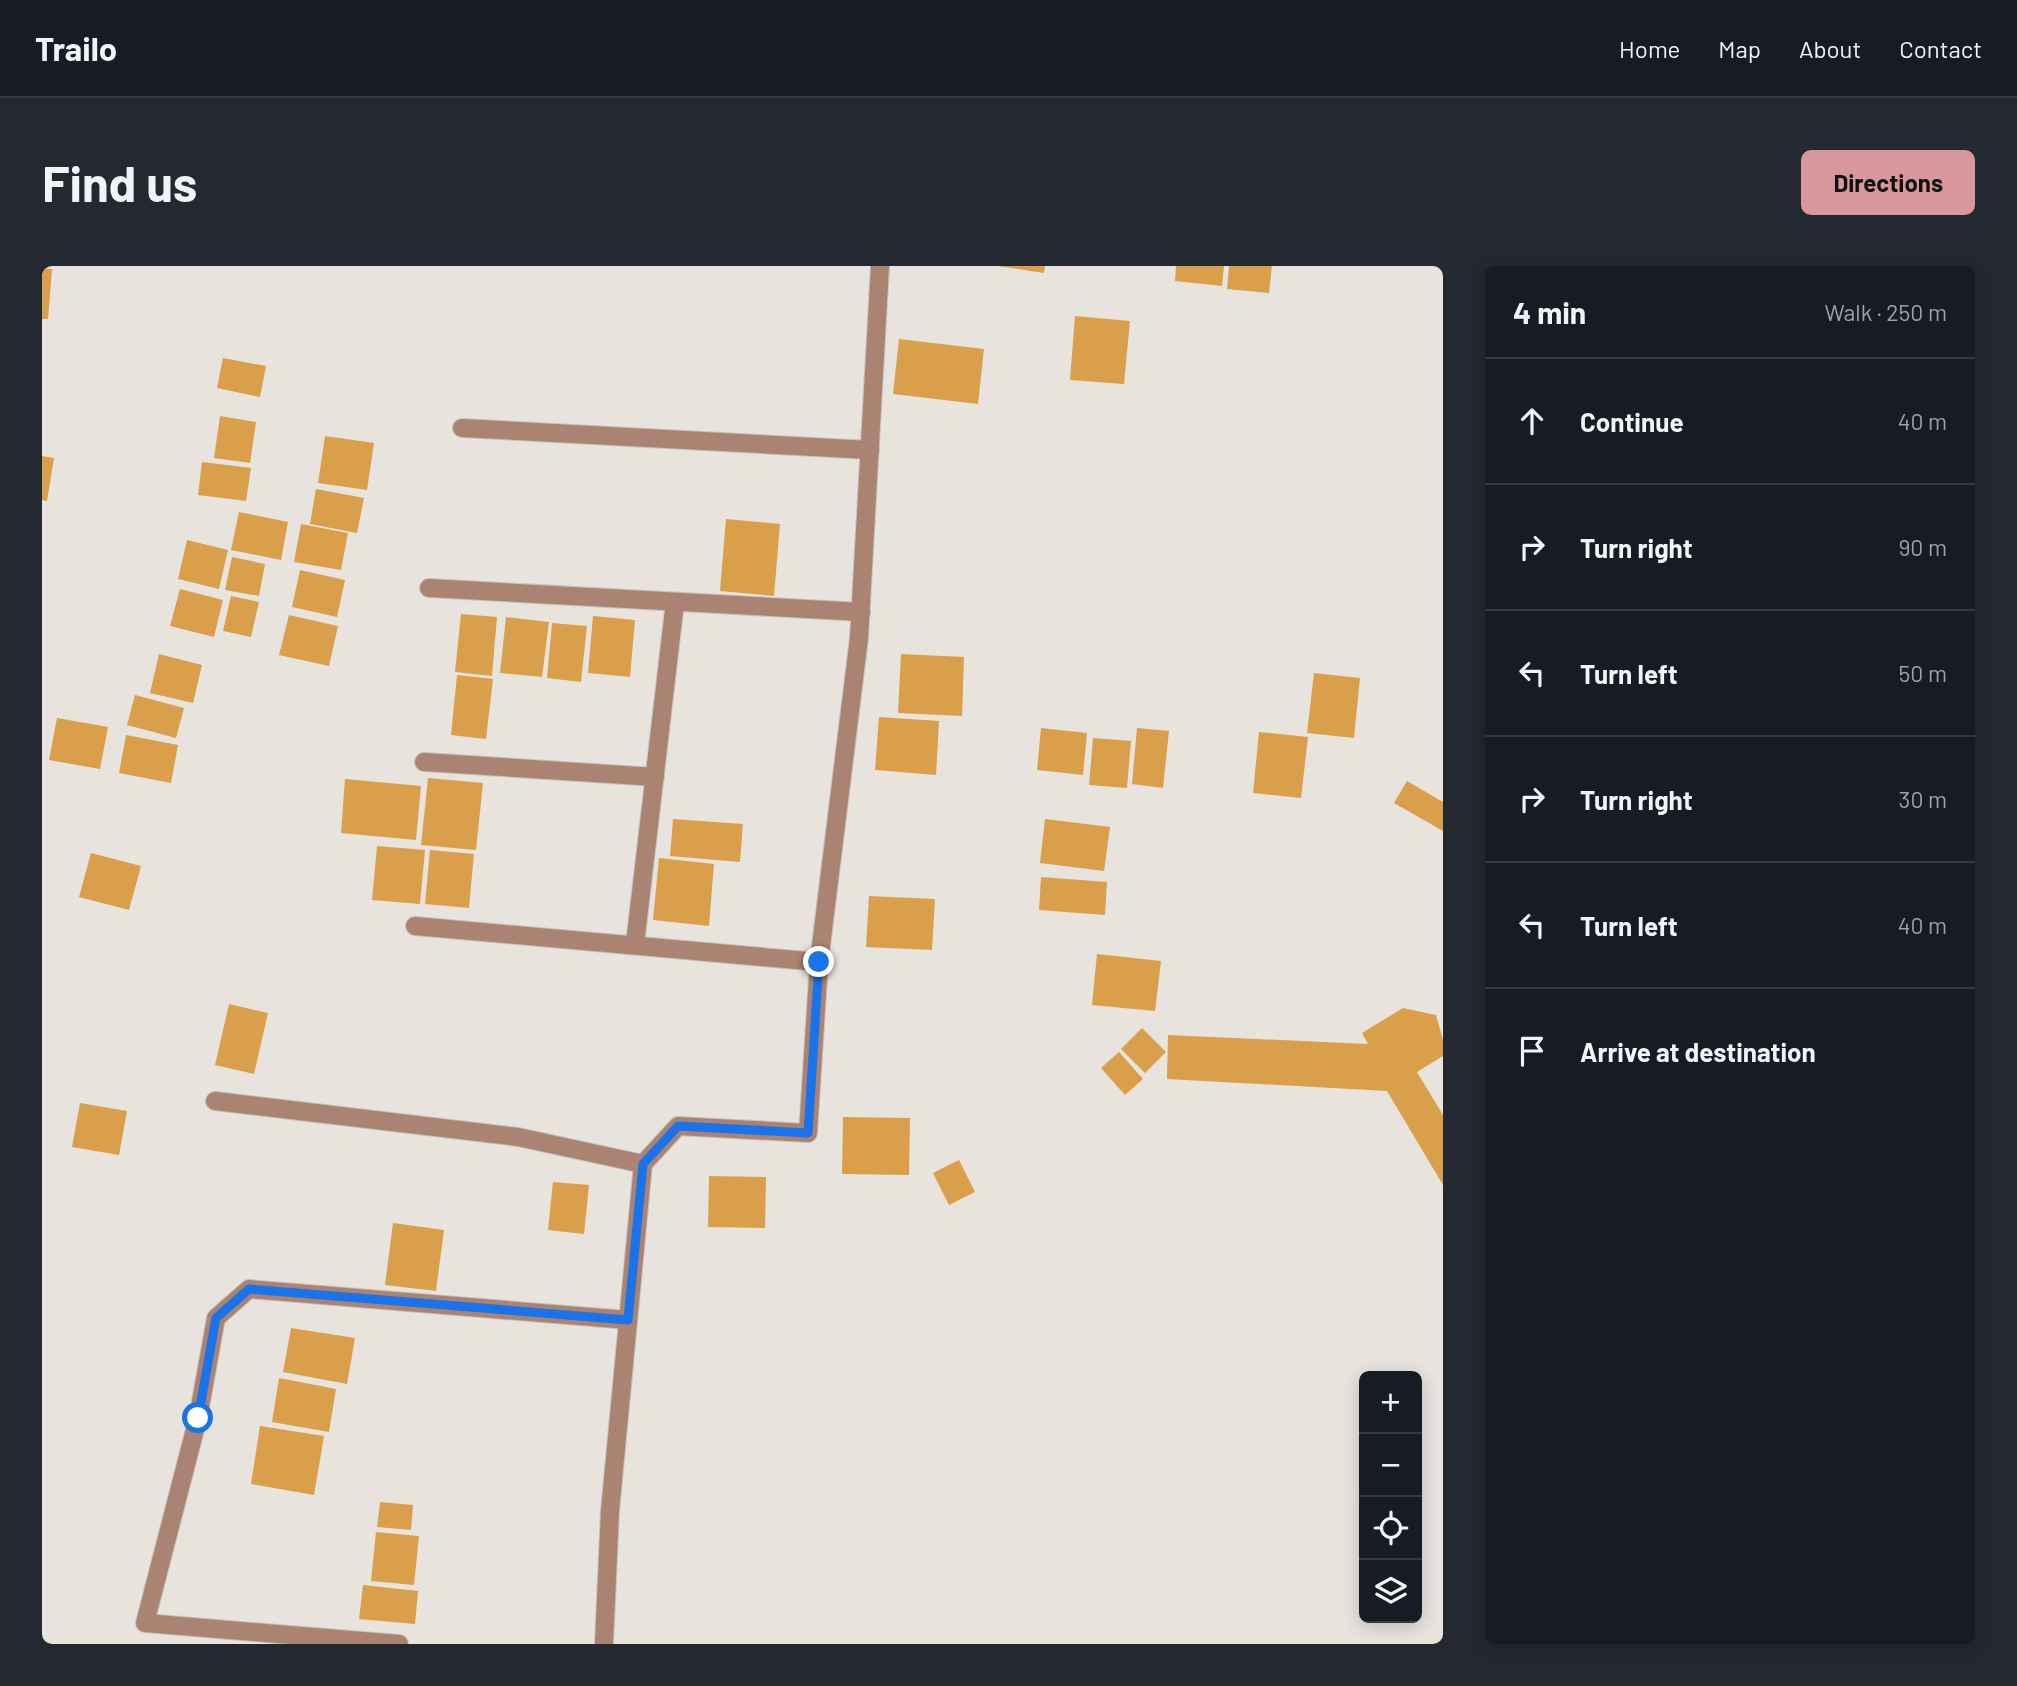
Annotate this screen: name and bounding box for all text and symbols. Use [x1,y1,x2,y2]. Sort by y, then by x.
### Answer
text: Trailo [35,28,117,68]
text: Home [1619,34,1680,63]
text: Map [1718,34,1761,63]
text: About [1799,34,1861,63]
text: Contact [1899,34,1982,63]
button: Directions [1801,150,1975,215]
text: Find us [42,153,197,212]
text: 4 min [1513,294,1586,330]
text: Walk · 250 m [1825,298,1947,326]
icon: ahead [1513,402,1551,440]
text: Continue [1580,406,1684,437]
text: 40 m [1898,407,1947,435]
icon: right [1513,528,1551,566]
text: Turn right [1580,532,1693,563]
text: 90 m [1898,533,1947,561]
icon: left [1513,654,1551,692]
text: Turn left [1580,658,1678,689]
text: 50 m [1899,659,1947,687]
icon: right [1513,780,1551,818]
text: Turn right [1580,784,1693,815]
text: 30 m [1899,785,1947,813]
icon: left [1513,906,1551,944]
text: Turn left [1580,910,1678,941]
text: 40 m [1898,911,1947,939]
route end [803,946,834,977]
icon: arrive [1513,1032,1551,1070]
text: Arrive at destination [1580,1036,1816,1067]
map controls [1359,1371,1422,1623]
button: + [1359,1371,1422,1434]
route start [182,1402,213,1433]
button: − [1359,1434,1422,1497]
button: locate [1359,1497,1422,1560]
button: layers [1359,1560,1422,1623]

